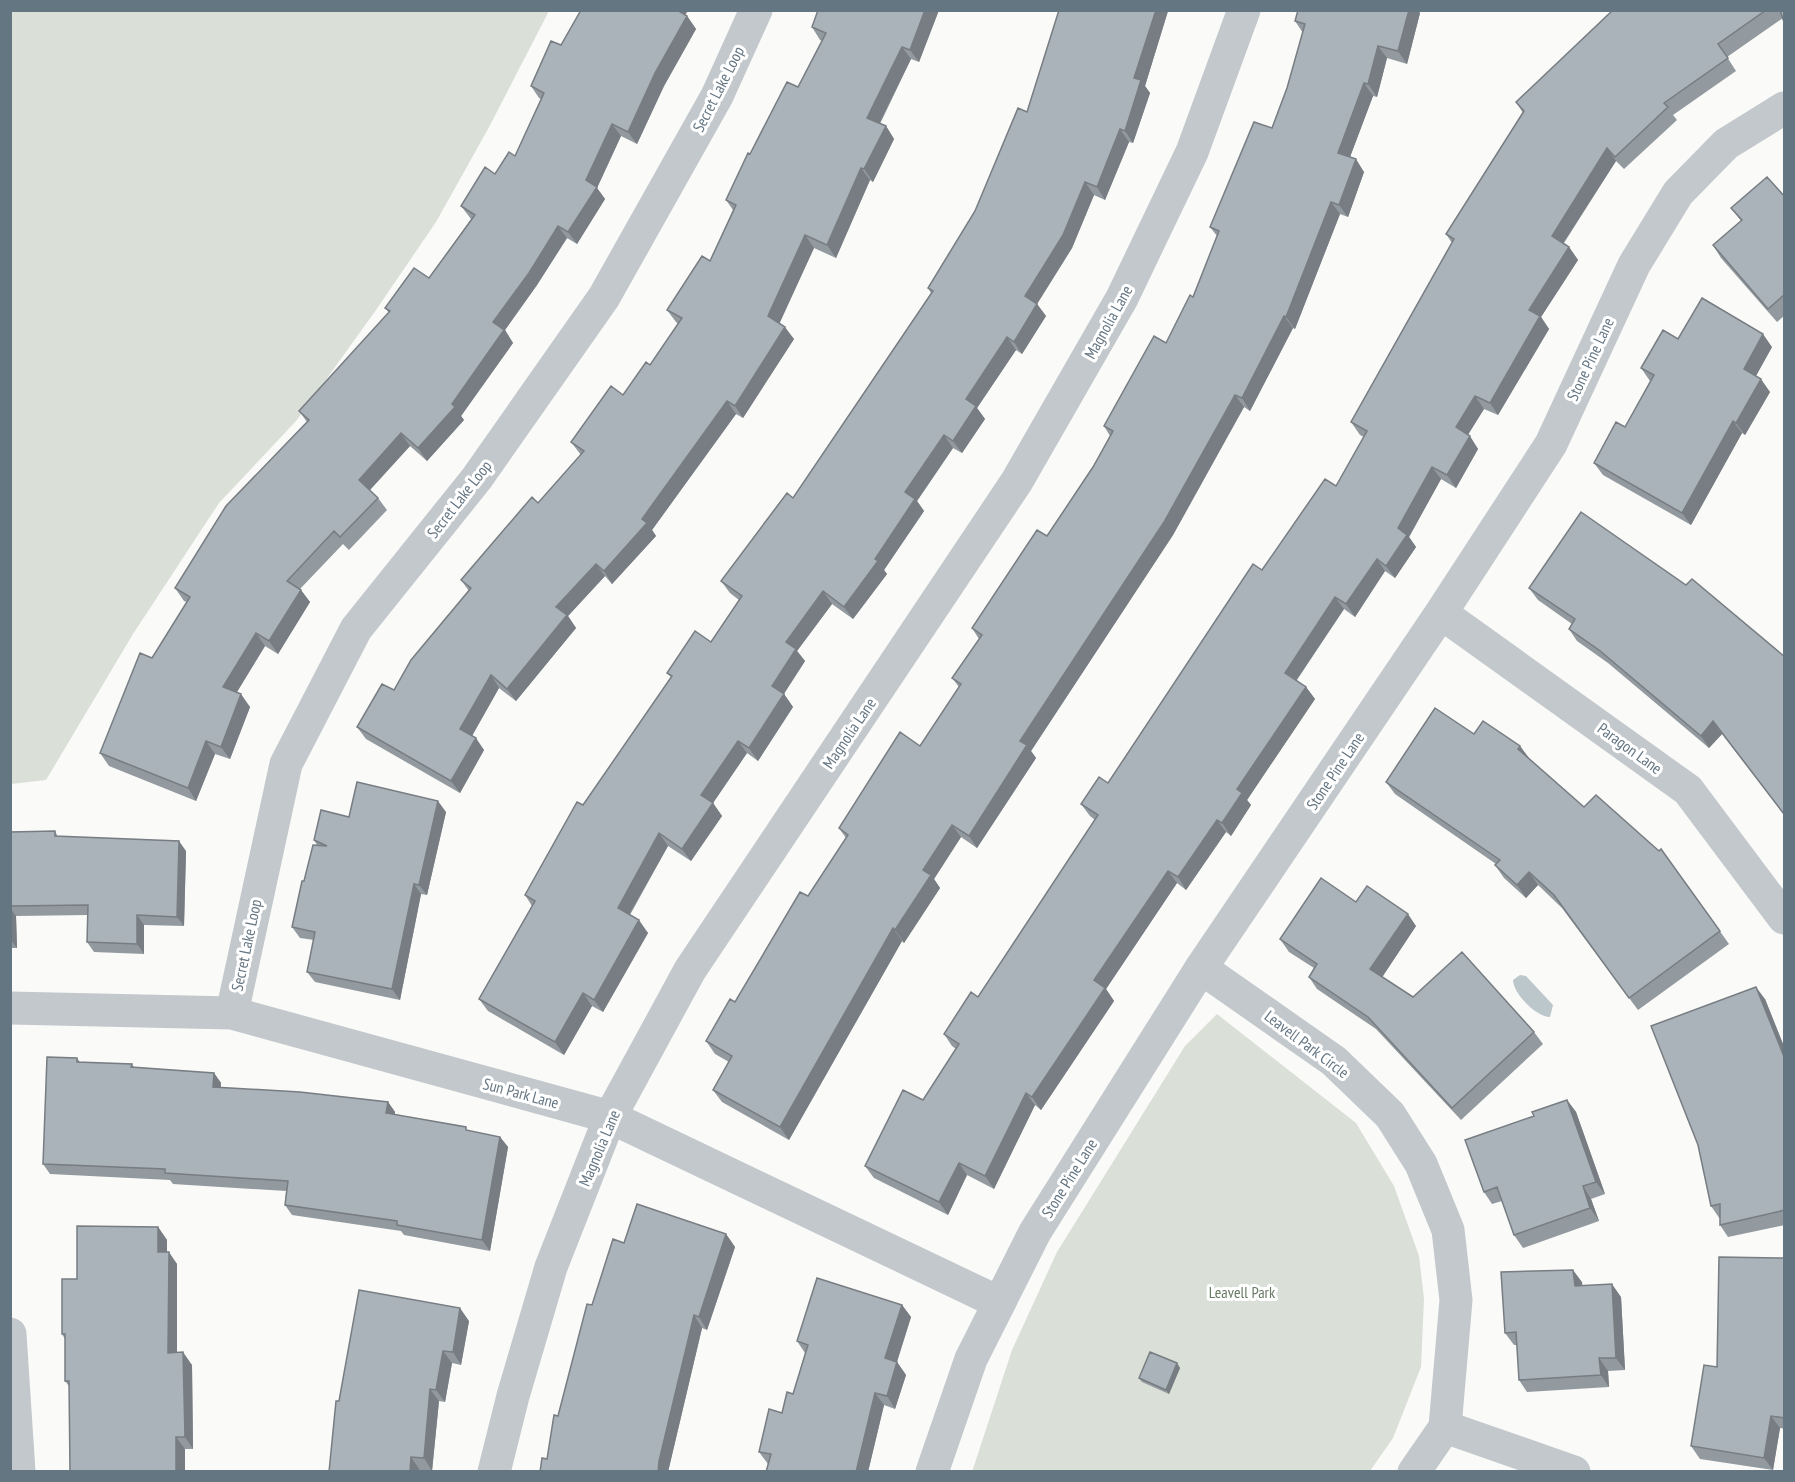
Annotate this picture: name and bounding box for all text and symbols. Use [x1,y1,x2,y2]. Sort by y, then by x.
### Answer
street label: Secret Lake Loop [688,43,748,135]
street label: Magnolia Lane [1080,282,1136,362]
street label: Stone Pine Lane [1562,314,1618,404]
street label: Secret Lake Loop [422,456,496,542]
street label: Magnolia Lane [818,694,880,772]
street label: Paragon Lane [1594,718,1666,778]
street label: Stone Pine Lane [1302,728,1368,814]
street label: Secret Lake Loop [227,897,265,993]
street label: Leavell Park Circle [1261,1006,1353,1082]
street label: Sun Park Lane [481,1073,561,1113]
street label: Magnolia Lane [574,1107,624,1189]
street label: Stone Pine Lane [1037,1135,1101,1221]
park label: Leavell Park [1209,1282,1276,1302]

